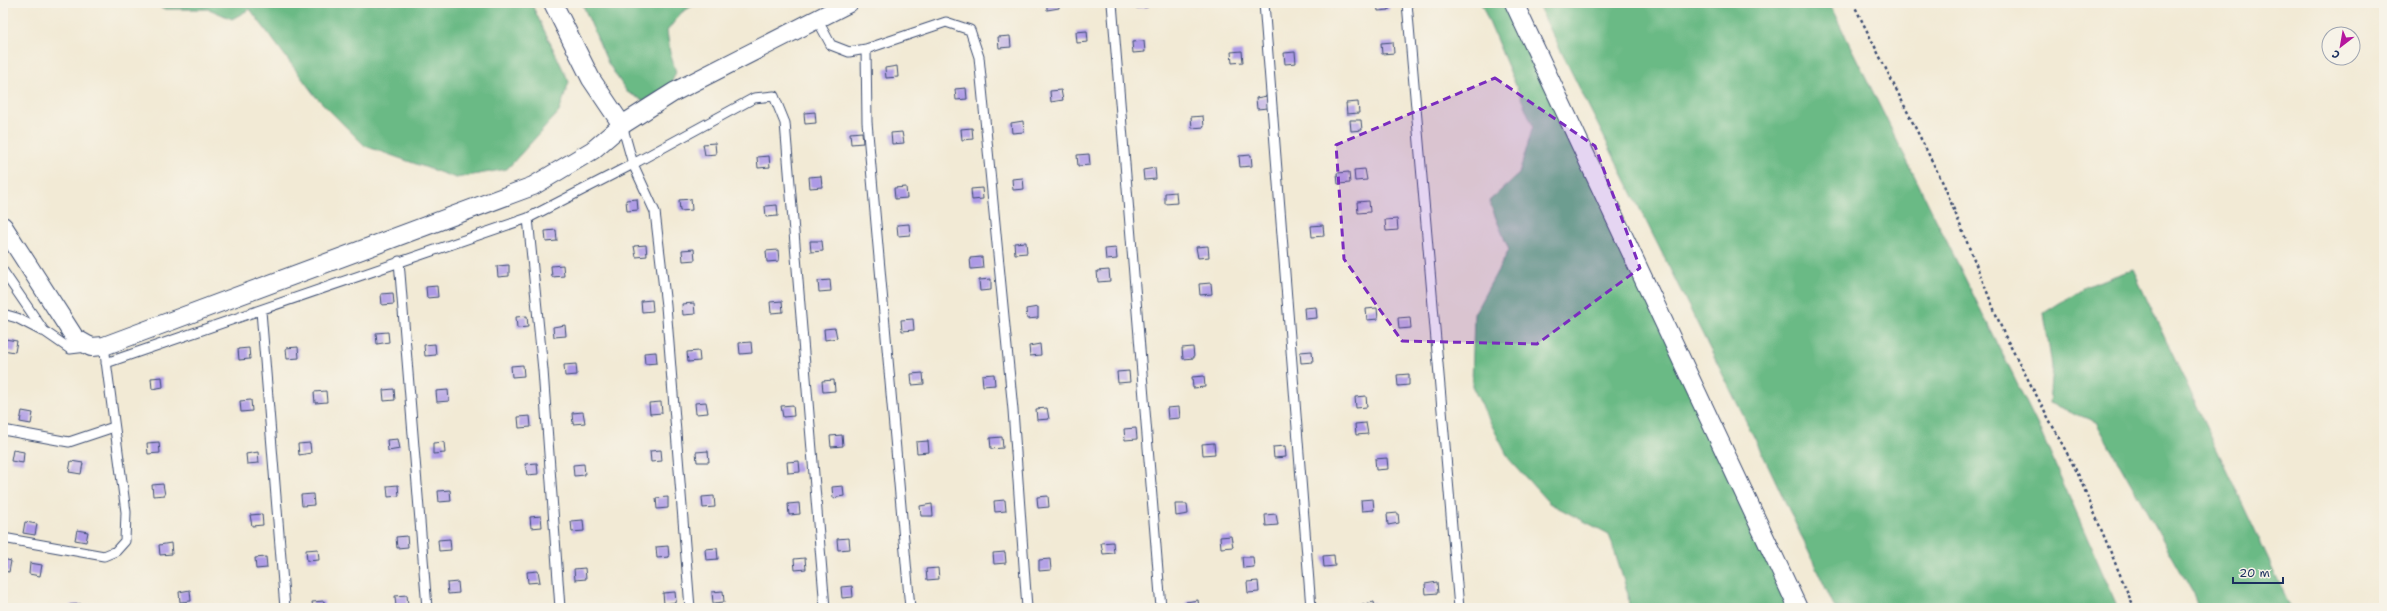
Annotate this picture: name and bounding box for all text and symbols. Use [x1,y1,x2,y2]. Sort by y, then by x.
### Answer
north arrow [2321,26,2361,66]
text: С [2329,46,2343,62]
scale bar [2233,559,2283,585]
text: 20 m [2239,565,2270,581]

